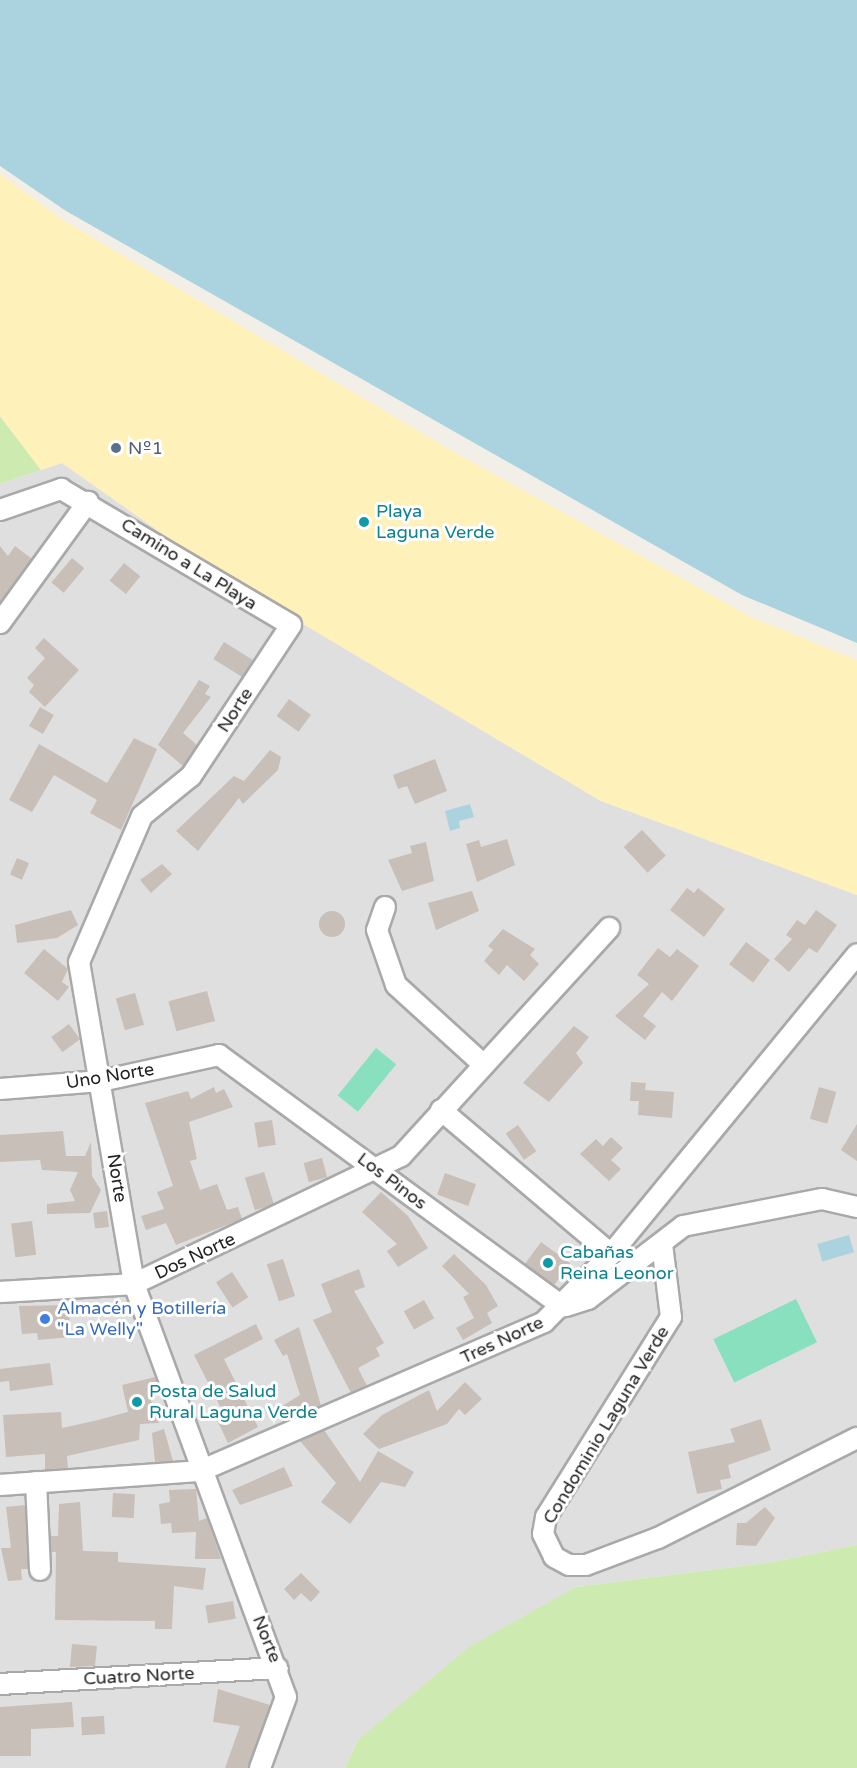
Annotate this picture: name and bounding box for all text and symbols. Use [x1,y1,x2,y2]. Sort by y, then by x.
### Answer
place label: Nº1 [128,437,163,459]
marker: Nº1 [109,441,123,455]
place label: Playa Laguna Verde [376,501,494,544]
street label: Camino a La Playa [117,513,261,615]
marker: Playa Laguna Verde [357,515,371,529]
street label: Norte [213,684,257,736]
street label: Uno Norte [64,1058,156,1094]
street label: Los Pinos [353,1148,431,1214]
street label: Norte [103,1152,131,1204]
street label: Dos Norte [151,1228,239,1284]
place label: Cabañas Reina Leonor [560,1242,674,1284]
marker: Cabañas Reina Leonor [541,1256,555,1270]
place label: Almacén y Botillería "La Welly" [57,1298,226,1340]
street label: Tres Norte [457,1311,547,1369]
marker: Almacén y Botillería "La Welly" [38,1312,52,1326]
street label: Condominio Laguna Verde [538,1322,674,1528]
place label: Posta de Salud Rural Laguna Verde [149,1381,317,1424]
marker: Posta de Salud Rural Laguna Verde [130,1395,144,1409]
street label: Norte [248,1612,286,1666]
street label: Cuatro Norte [83,1662,195,1690]

